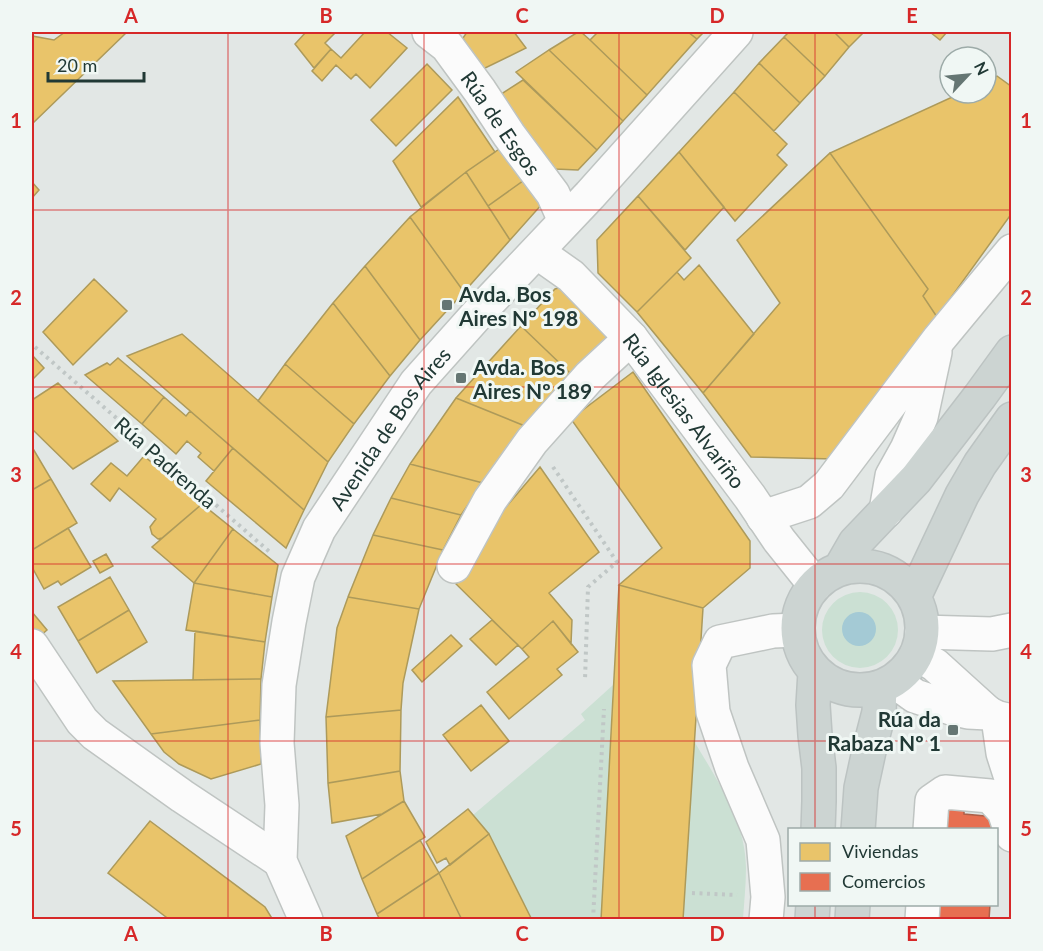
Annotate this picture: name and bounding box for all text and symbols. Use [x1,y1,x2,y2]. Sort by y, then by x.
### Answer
text: A [123,3,138,27]
text: B [319,3,333,27]
text: C [515,3,529,27]
text: D [709,3,725,27]
text: E [906,3,918,27]
scale bar [48,45,144,83]
north arrow [938,45,998,105]
text: 20 m [57,54,97,76]
text: N [971,59,993,78]
street label: Rúa de Esgos [457,66,547,180]
text: 1 [10,108,22,132]
text: 1 [1020,108,1032,132]
place label: Avda. Bos Aires Nº 198 [458,281,578,330]
text: 2 [10,285,22,309]
text: 2 [1020,285,1032,309]
marker: Avda. Bos Aires Nº 198 [440,298,454,312]
street label: Rúa Iglesias Alvariño [619,328,751,493]
street label: Avenida de Bos Aires [323,341,455,514]
place label: Avda. Bos Aires Nº 189 [472,354,592,403]
marker: Avda. Bos Aires Nº 189 [454,371,468,385]
street label: Rúa Padrenda [110,411,222,513]
text: 3 [10,462,22,486]
text: 3 [1020,462,1032,486]
text: 4 [10,639,22,663]
text: 4 [1020,639,1032,663]
place label: Rúa da Rabaza Nº 1 [827,706,941,755]
marker: Rúa da Rabaza Nº 1 [946,723,960,737]
text: 5 [10,816,22,840]
text: 5 [1020,816,1032,840]
legend [788,828,998,906]
text: Viviendas [842,840,919,862]
text: Comercios [842,870,926,892]
text: A [123,921,138,945]
text: B [319,921,333,945]
text: C [515,921,529,945]
text: D [709,921,725,945]
text: E [906,921,918,945]

